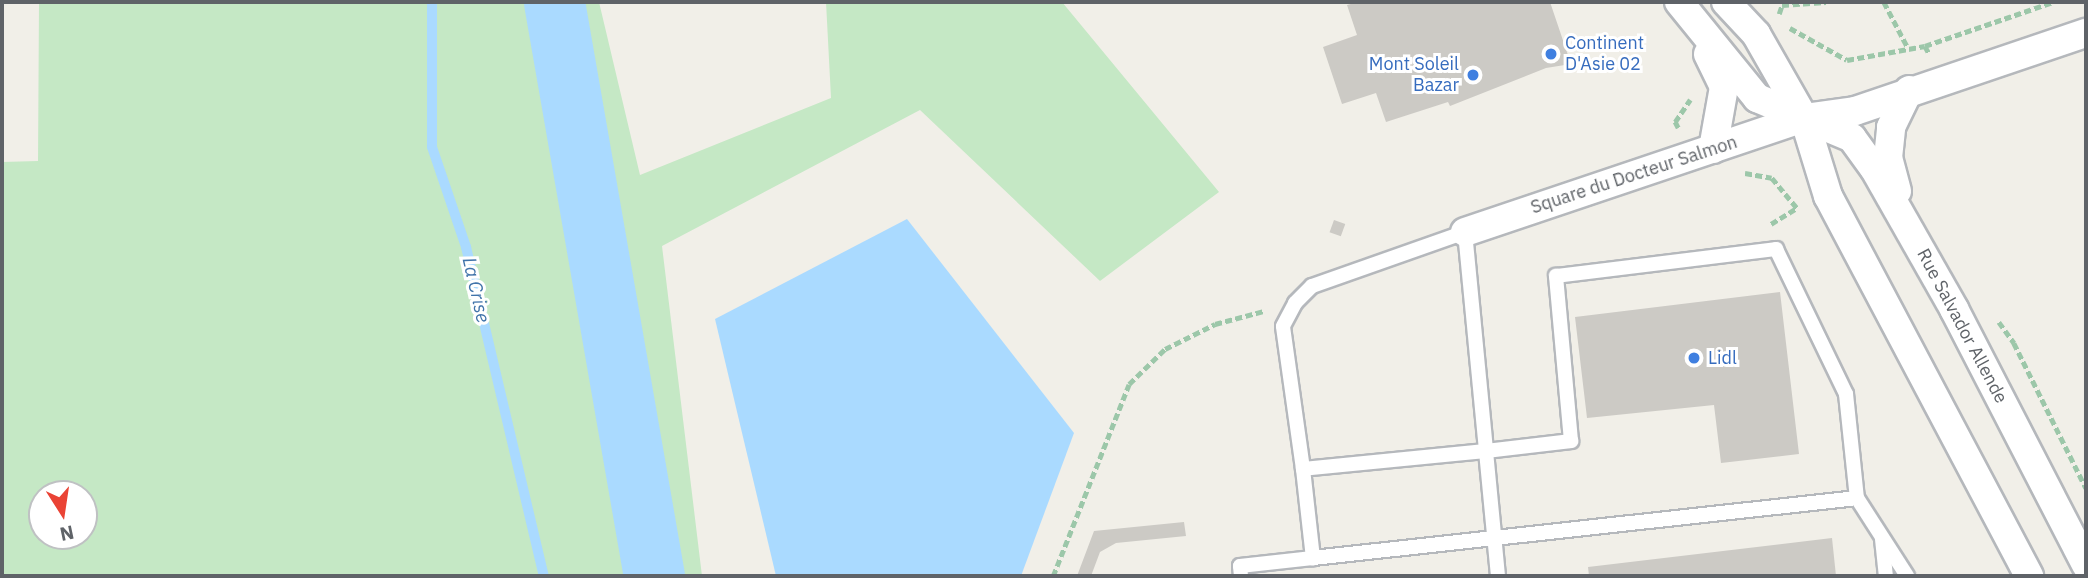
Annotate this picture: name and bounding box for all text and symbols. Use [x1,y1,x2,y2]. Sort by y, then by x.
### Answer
place label: Continent D'Asie 02 [1565,33,1644,76]
marker: Continent D'Asie 02 [1543,46,1559,62]
place label: Mont Soleil Bazar [1369,54,1459,96]
marker: Mont Soleil Bazar [1465,67,1481,83]
street label: Square du Docteur Salmon [1528,131,1740,219]
street label: Rue Salvador Allende [1912,245,2012,407]
water label: La Crise [457,255,495,325]
place label: Lidl [1708,347,1737,369]
marker: Lidl [1686,350,1702,366]
north arrow [28,480,98,550]
text: N [58,520,76,547]

